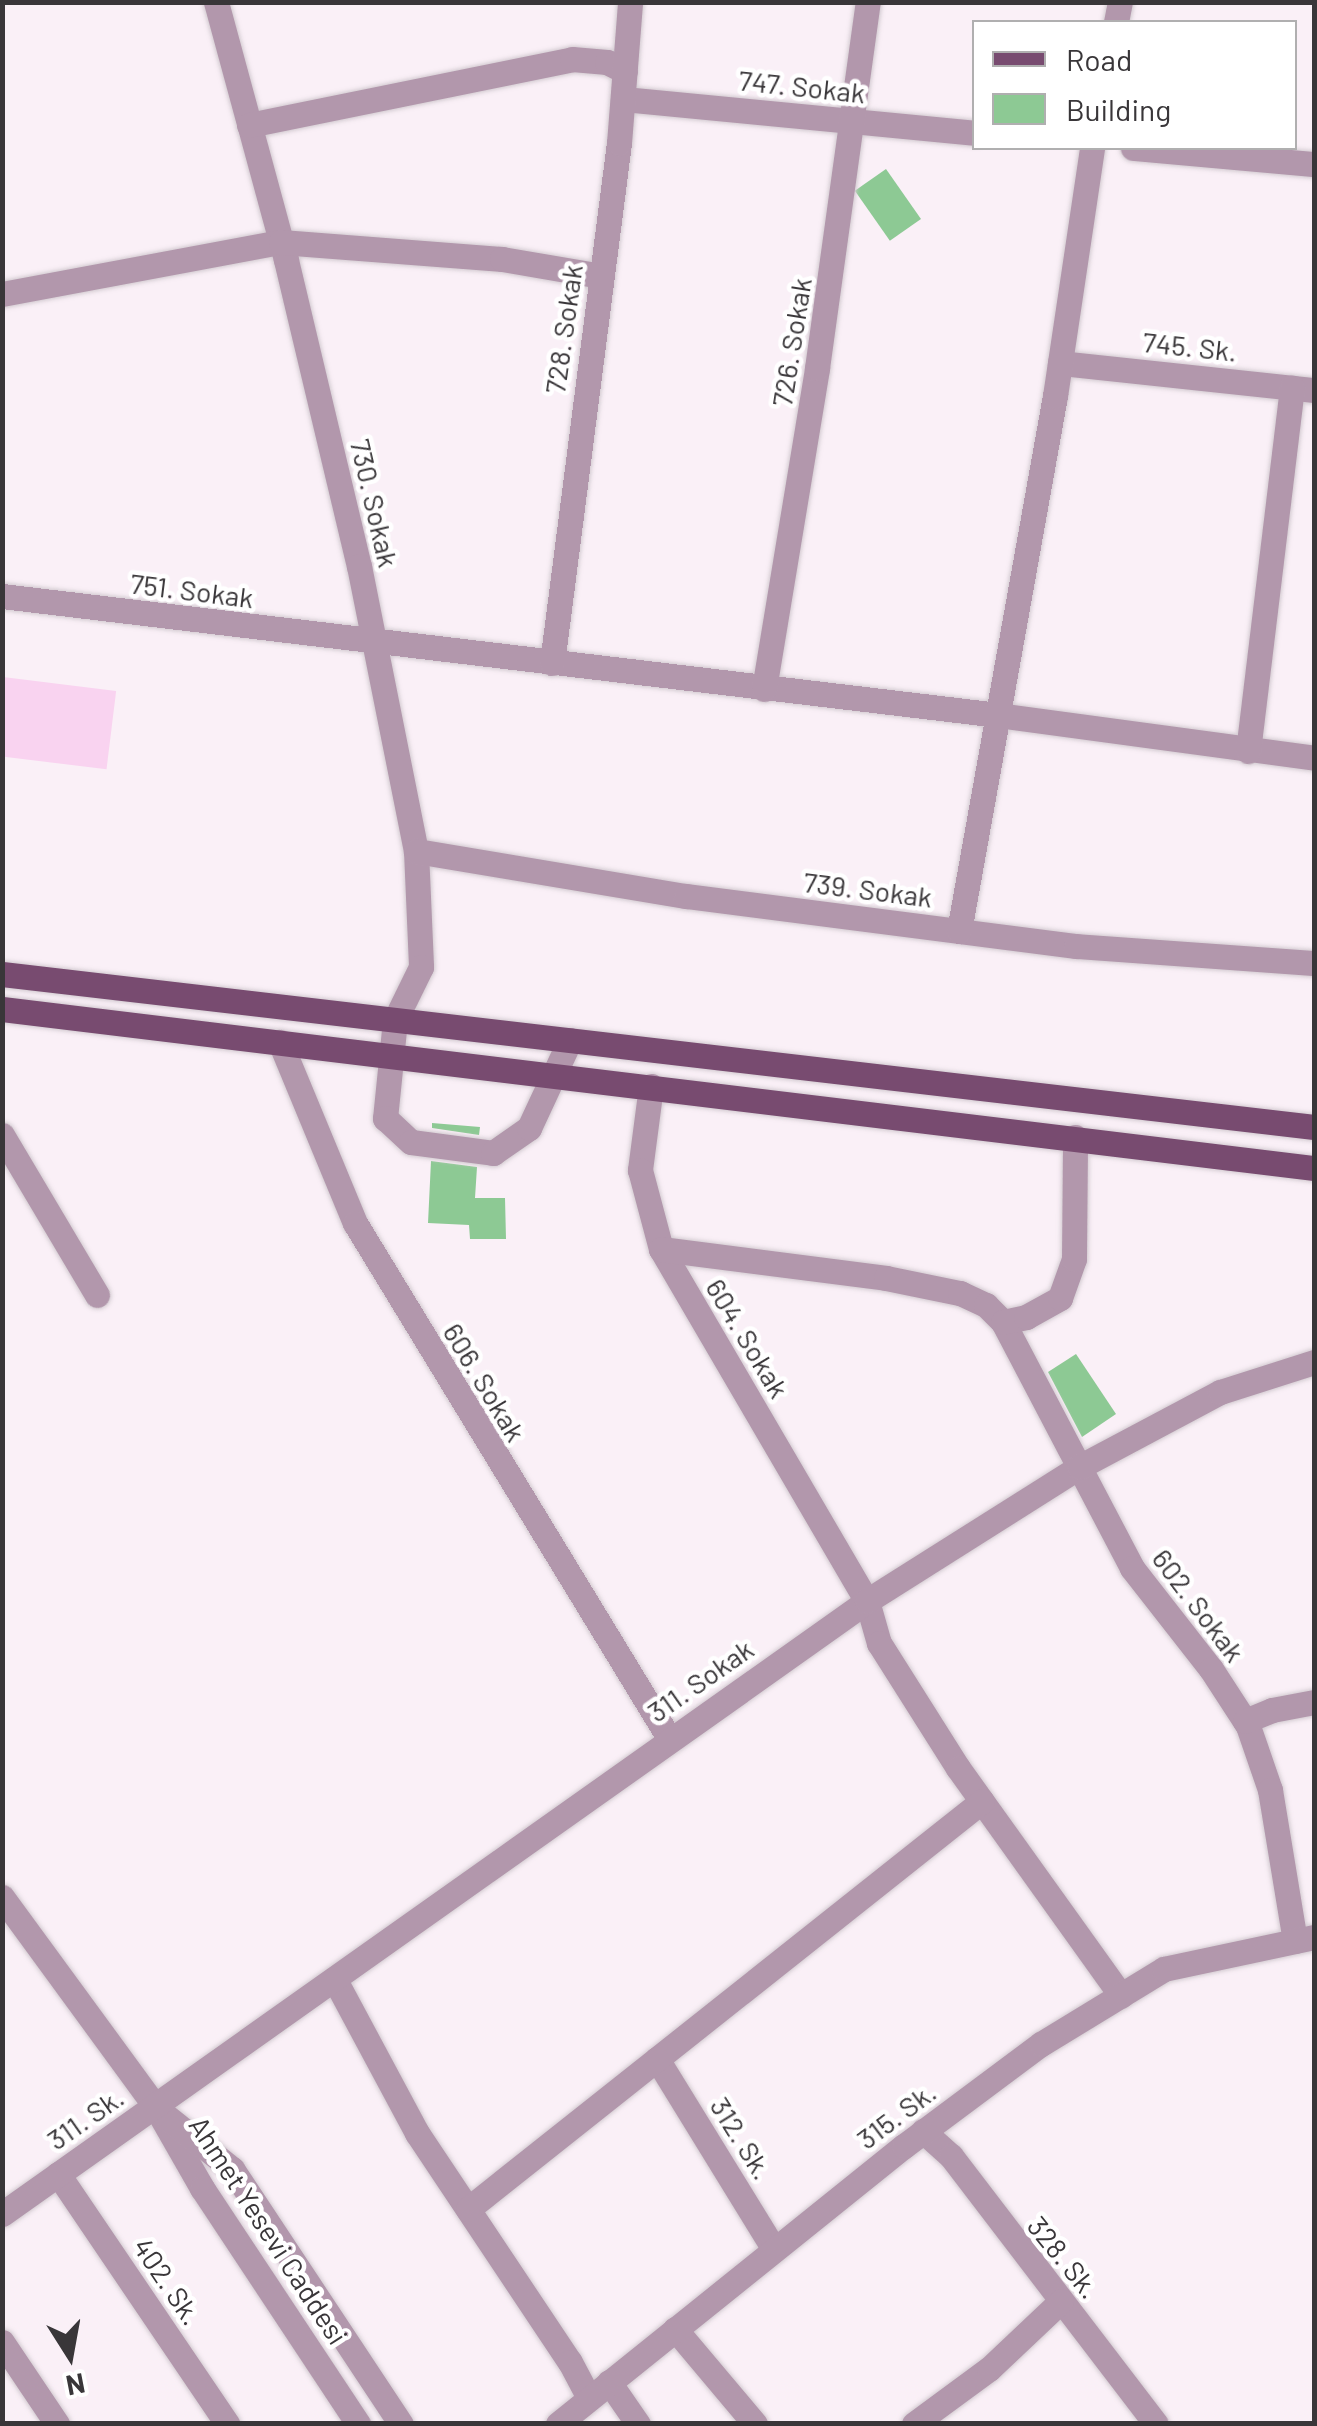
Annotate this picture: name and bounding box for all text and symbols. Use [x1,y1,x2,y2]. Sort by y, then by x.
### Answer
legend [972,20,1297,150]
text: Road [1066,41,1132,77]
street label: 747. Sokak [737,63,867,109]
text: Building [1066,91,1171,127]
street label: 728. Sokak [537,262,589,396]
street label: 726. Sokak [764,275,818,409]
street label: 745. Sk. [1141,324,1239,368]
street label: 730. Sokak [344,436,406,570]
street label: 751. Sokak [129,566,255,614]
street label: 739. Sokak [802,864,934,914]
street label: 604. Sokak [699,1272,797,1404]
street label: 606. Sokak [437,1317,533,1447]
street label: 602. Sokak [1146,1542,1252,1668]
street label: 311. Sokak [641,1632,759,1728]
street label: 315. Sk. [850,2075,942,2155]
street label: 311. Sk. [40,2080,130,2156]
street label: 312. Sk. [704,2091,780,2185]
street label: Ahmet Yesevi Caddesi [183,2110,355,2350]
street label: 328. Sk. [1021,2209,1107,2305]
street label: 402. Sk. [127,2231,209,2331]
north arrow [20,2306,120,2406]
text: N [63,2367,88,2404]

